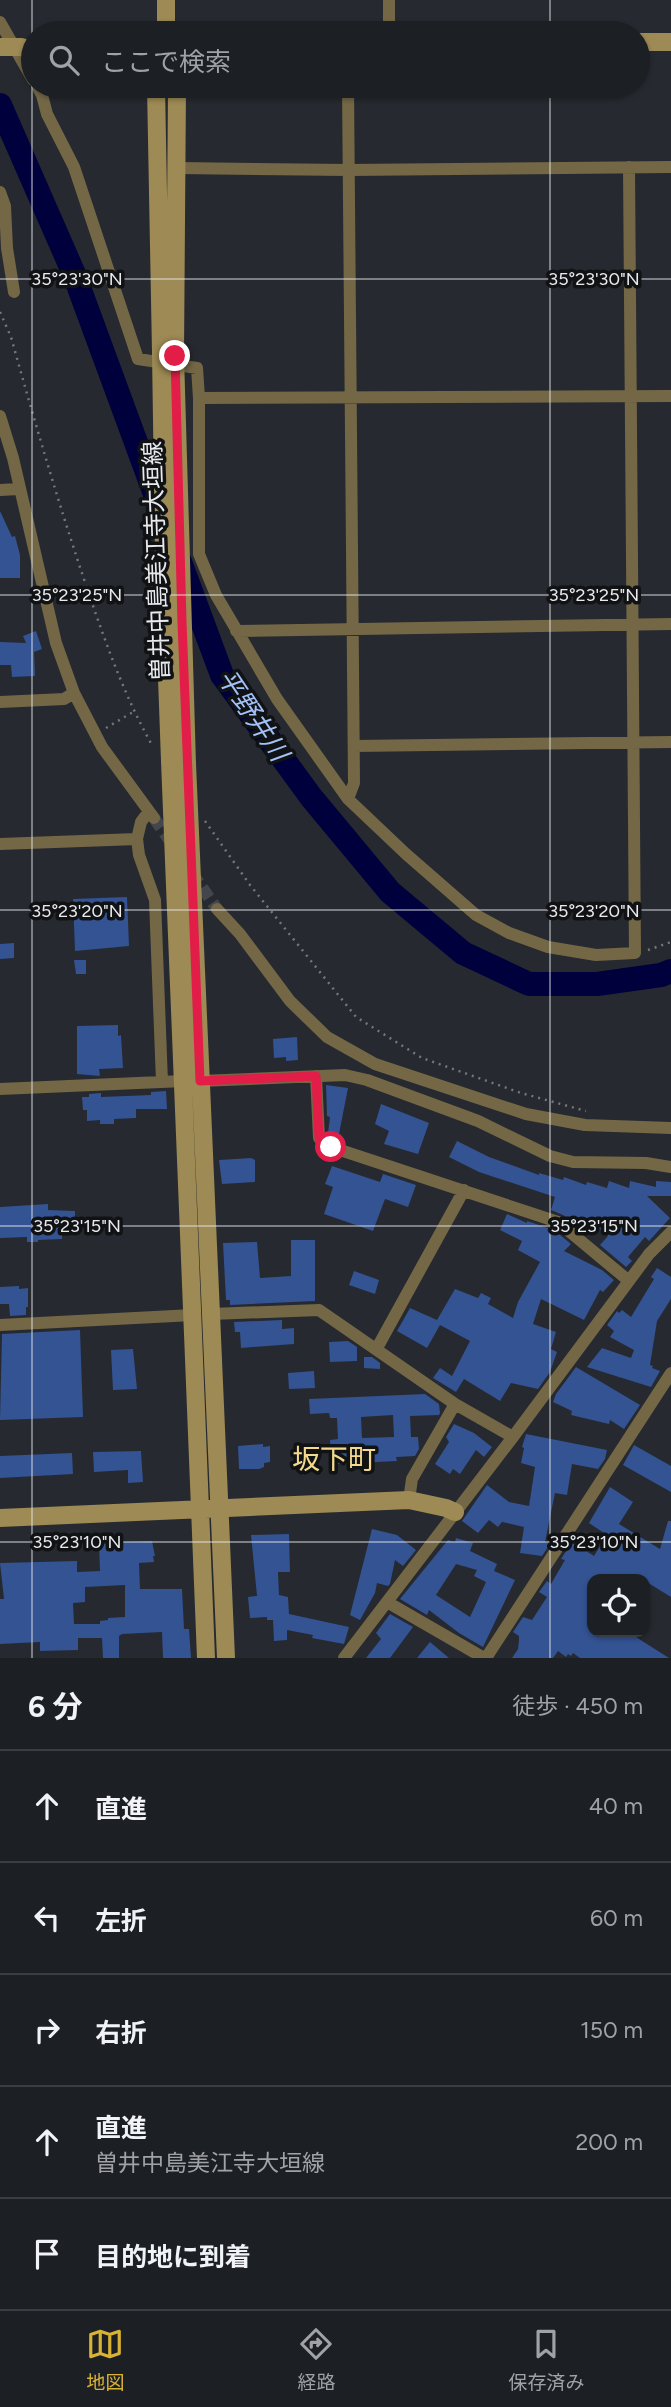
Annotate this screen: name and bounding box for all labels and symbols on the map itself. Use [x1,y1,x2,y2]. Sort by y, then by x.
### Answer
text: 35°23'30"N [31,268,123,290]
text: 35°23'30"N [548,268,640,290]
route end [159,340,190,371]
street label: 曽井中島美江寺大垣線 [137,441,175,681]
text: 35°23'25"N [32,584,122,606]
text: 35°23'25"N [549,584,639,606]
water label: 平野井川 [211,663,297,770]
text: 35°23'20"N [31,900,123,922]
text: 35°23'20"N [548,900,640,922]
route start [315,1131,346,1162]
text: 35°23'15"N [33,1215,121,1237]
text: 35°23'15"N [550,1215,638,1237]
district label: 坂下町 [292,1442,376,1476]
text: 35°23'10"N [33,1531,121,1553]
text: 35°23'10"N [550,1531,638,1553]

